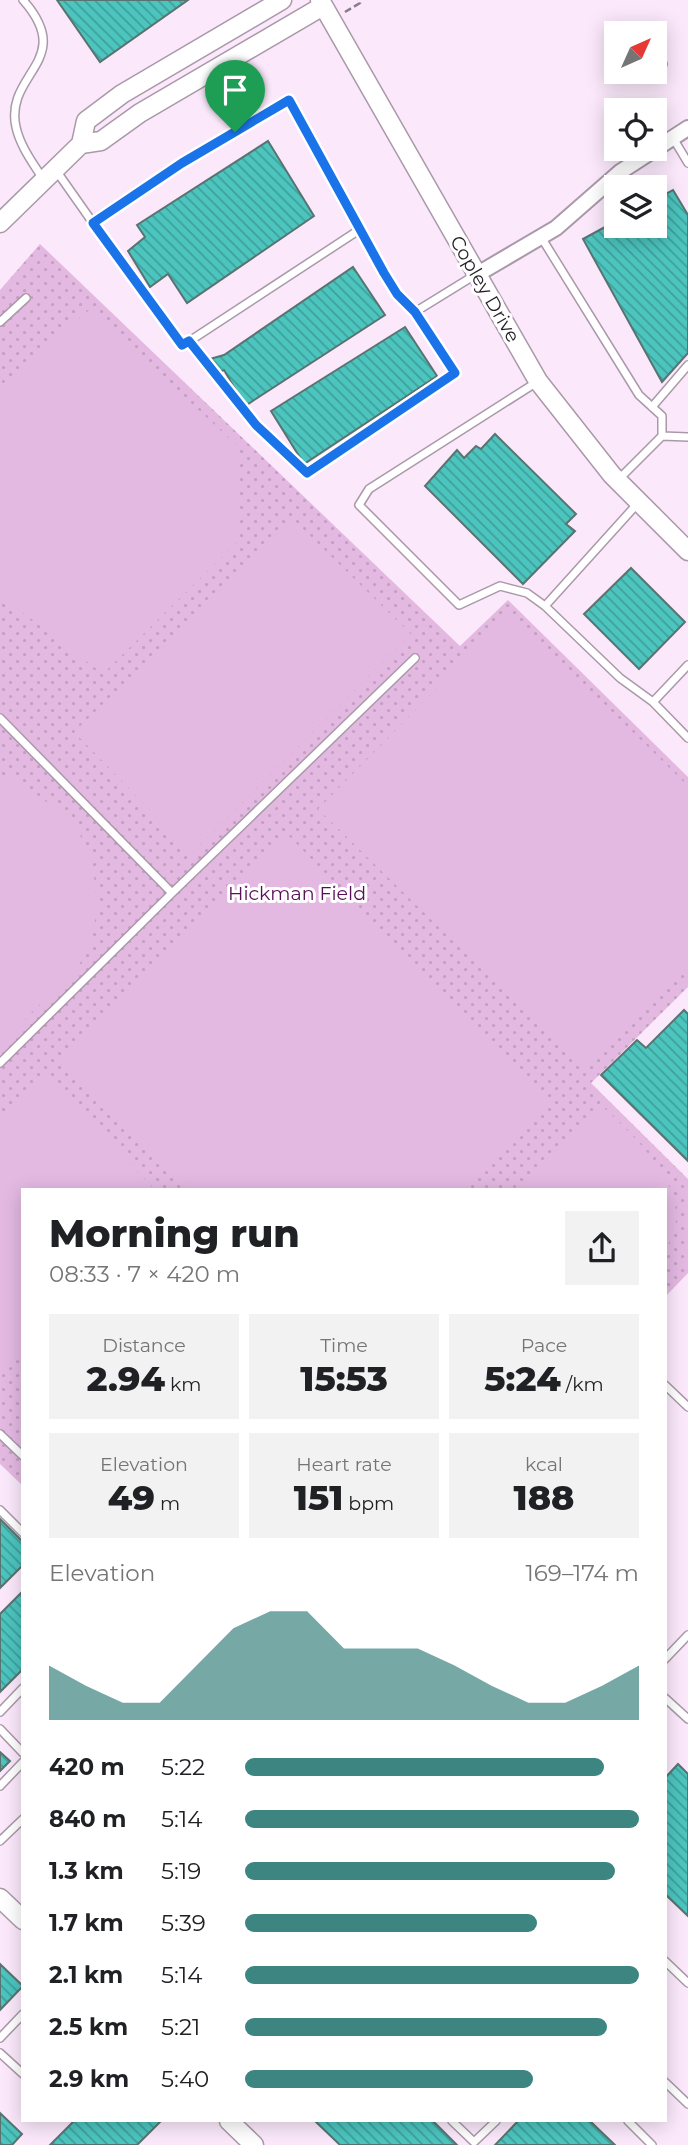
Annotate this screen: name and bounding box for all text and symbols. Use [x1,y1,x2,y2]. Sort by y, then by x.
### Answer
north arrow [604,21,667,84]
map controls [604,21,667,238]
pin [205,60,265,132]
icon: arrive [216,71,254,109]
button: locate [604,98,667,161]
button: layers [604,175,667,238]
street label: Copley Drive [445,232,525,346]
park label: Hickman Field [228,882,366,905]
text: Morning run [49,1210,300,1257]
button: share [565,1211,639,1285]
text: 08:33 · 7 × 420 m [49,1260,240,1288]
text: Distance [102,1334,186,1357]
text: Time [320,1334,368,1357]
text: Pace [521,1334,567,1357]
text: 2.94 [87,1357,165,1400]
text: 15:53 [300,1357,388,1400]
text: 5:24 [484,1357,561,1400]
text: km [165,1373,201,1396]
text: /km [561,1373,604,1396]
text: Elevation [100,1453,188,1476]
text: Heart rate [296,1453,392,1476]
text: kcal [525,1453,563,1476]
text: 49 [108,1476,155,1519]
text: 151 [294,1476,343,1519]
text: 188 [513,1476,575,1519]
text: m [155,1492,180,1515]
text: bpm [343,1492,394,1515]
text: Elevation [49,1559,155,1587]
text: 169–174 m [525,1559,639,1587]
text: 420 m [49,1753,125,1781]
text: 5:22 [161,1753,205,1781]
text: 840 m [49,1805,126,1833]
text: 5:14 [161,1805,202,1833]
text: 1.3 km [49,1857,124,1885]
text: 5:19 [161,1857,201,1885]
text: 1.7 km [49,1909,124,1937]
text: 5:39 [161,1909,206,1937]
text: 2.1 km [49,1961,123,1989]
text: 5:14 [161,1961,202,1989]
text: 2.5 km [49,2013,128,2041]
text: 5:21 [161,2013,200,2041]
text: 2.9 km [49,2065,129,2093]
text: 5:40 [161,2065,209,2093]

